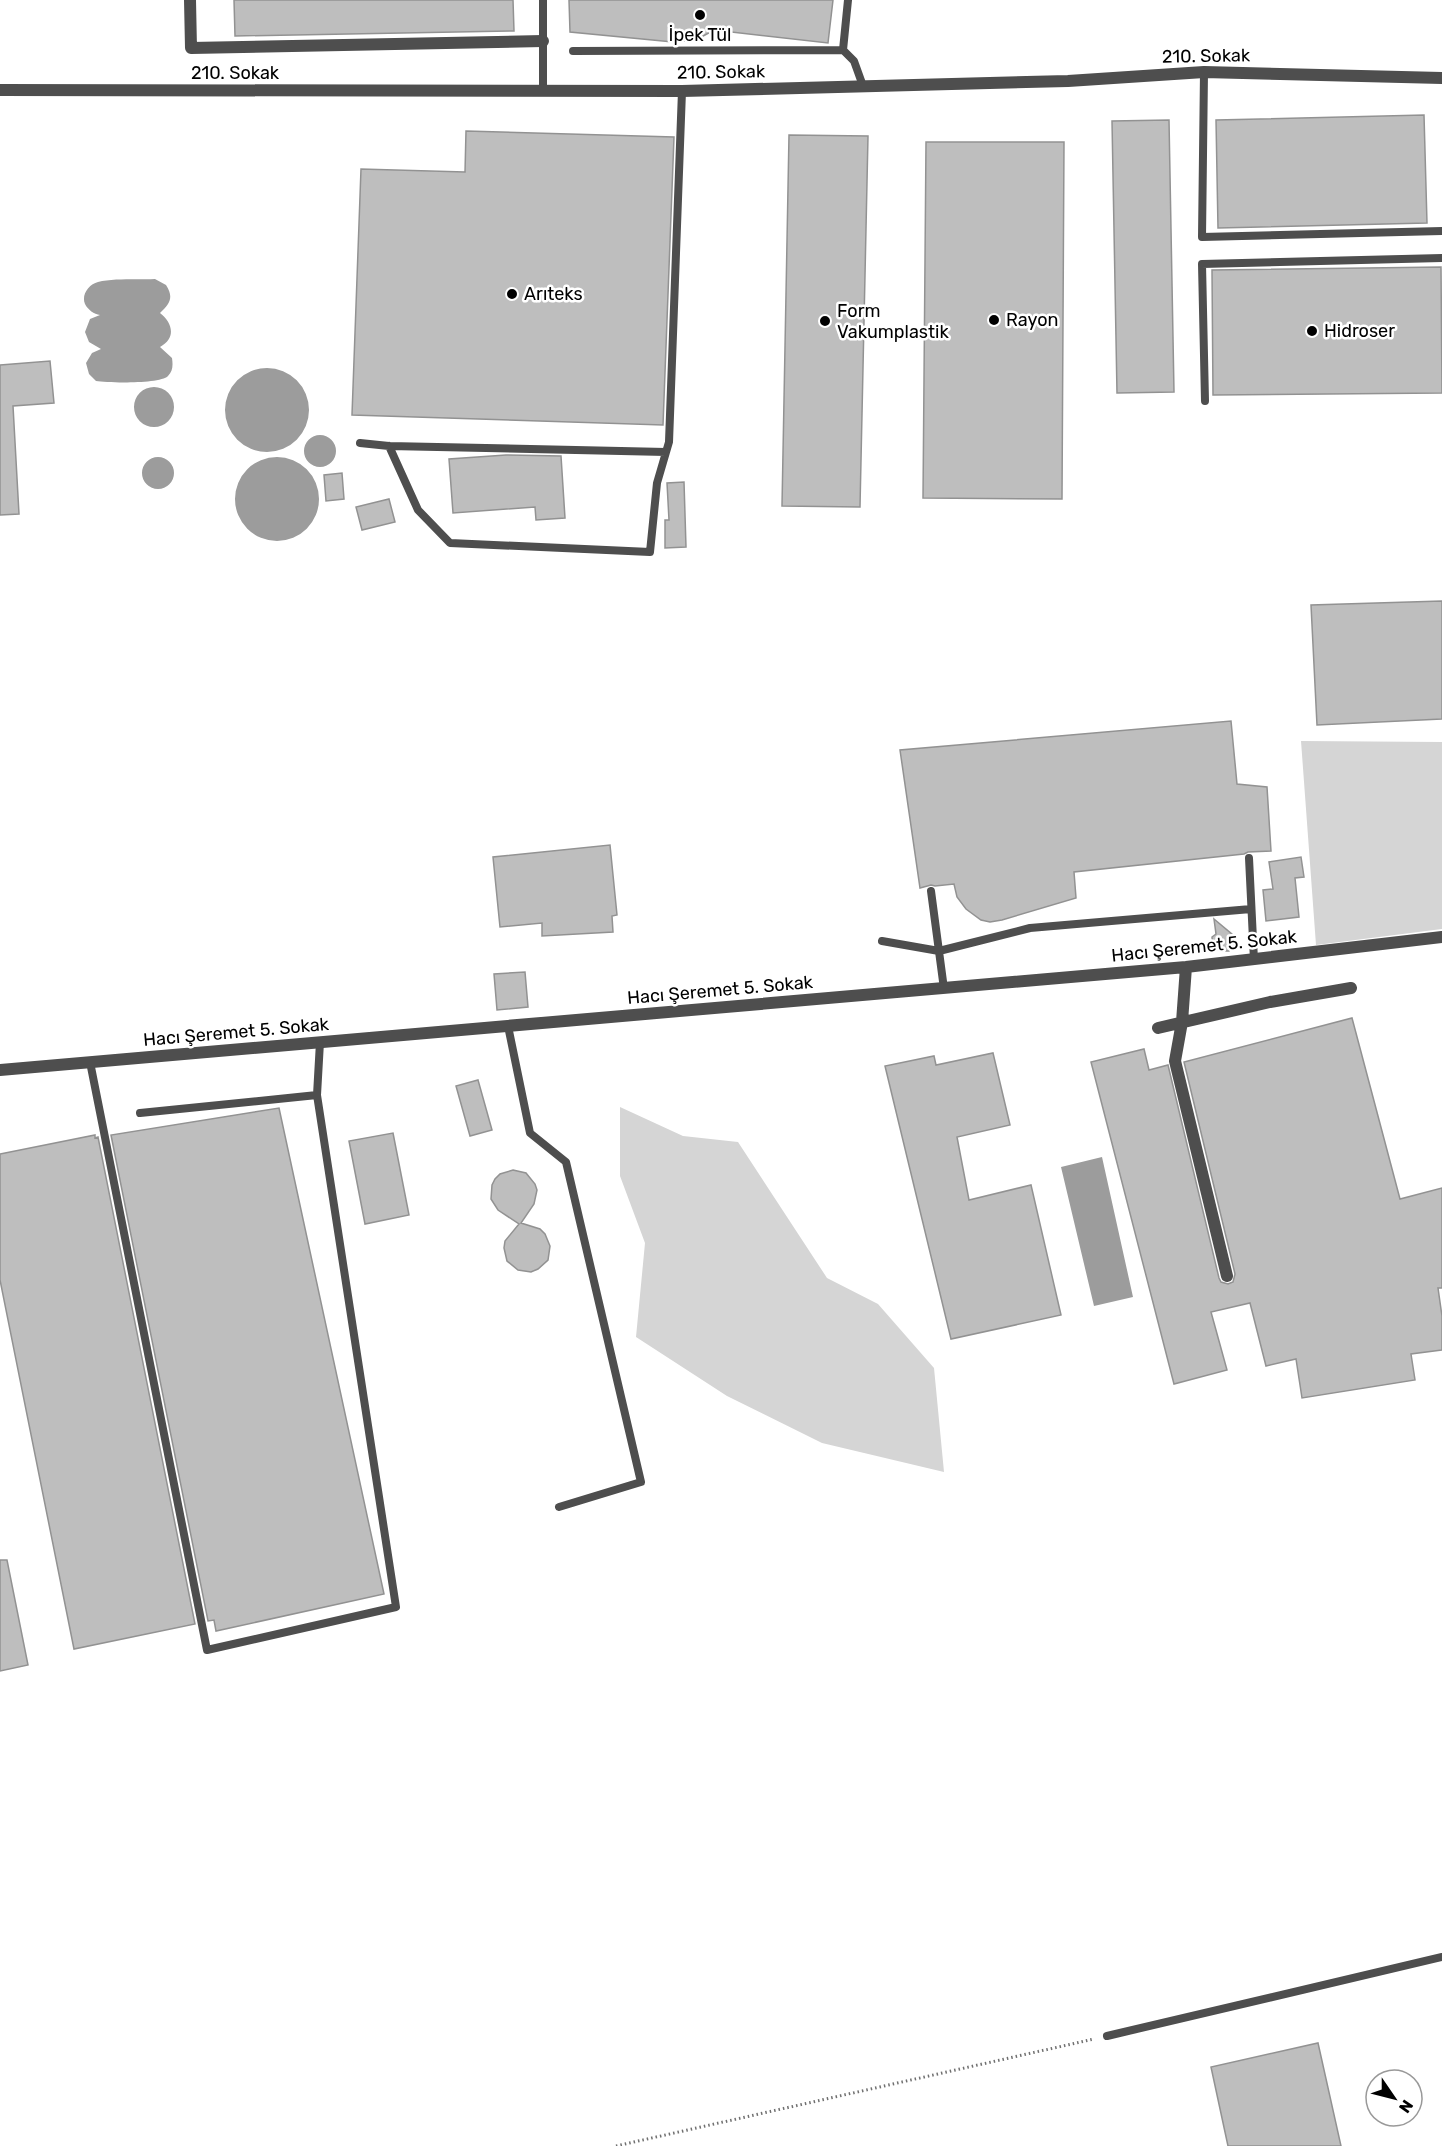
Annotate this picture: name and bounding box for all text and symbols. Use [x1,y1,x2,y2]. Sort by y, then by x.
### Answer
marker: İpek Tül [693,8,707,22]
place label: İpek Tül [669,24,732,46]
street label: 210. Sokak [1162,44,1251,68]
street label: 210. Sokak [677,60,766,84]
street label: 210. Sokak [191,62,280,84]
place label: Arıteks [524,283,583,305]
marker: Arıteks [505,287,519,301]
place label: Form Vakumplastik [837,300,949,343]
place label: Rayon [1006,309,1058,331]
marker: Rayon [987,313,1001,327]
marker: Form Vakumplastik [818,314,832,328]
place label: Hidroser [1324,320,1395,342]
marker: Hidroser [1305,324,1319,338]
street label: Hacı Şeremet 5. Sokak [1110,925,1298,967]
street label: Hacı Şeremet 5. Sokak [626,971,814,1009]
street label: Hacı Şeremet 5. Sokak [142,1013,330,1051]
north arrow [1364,2068,1424,2128]
text: N [1395,2096,1417,2116]

